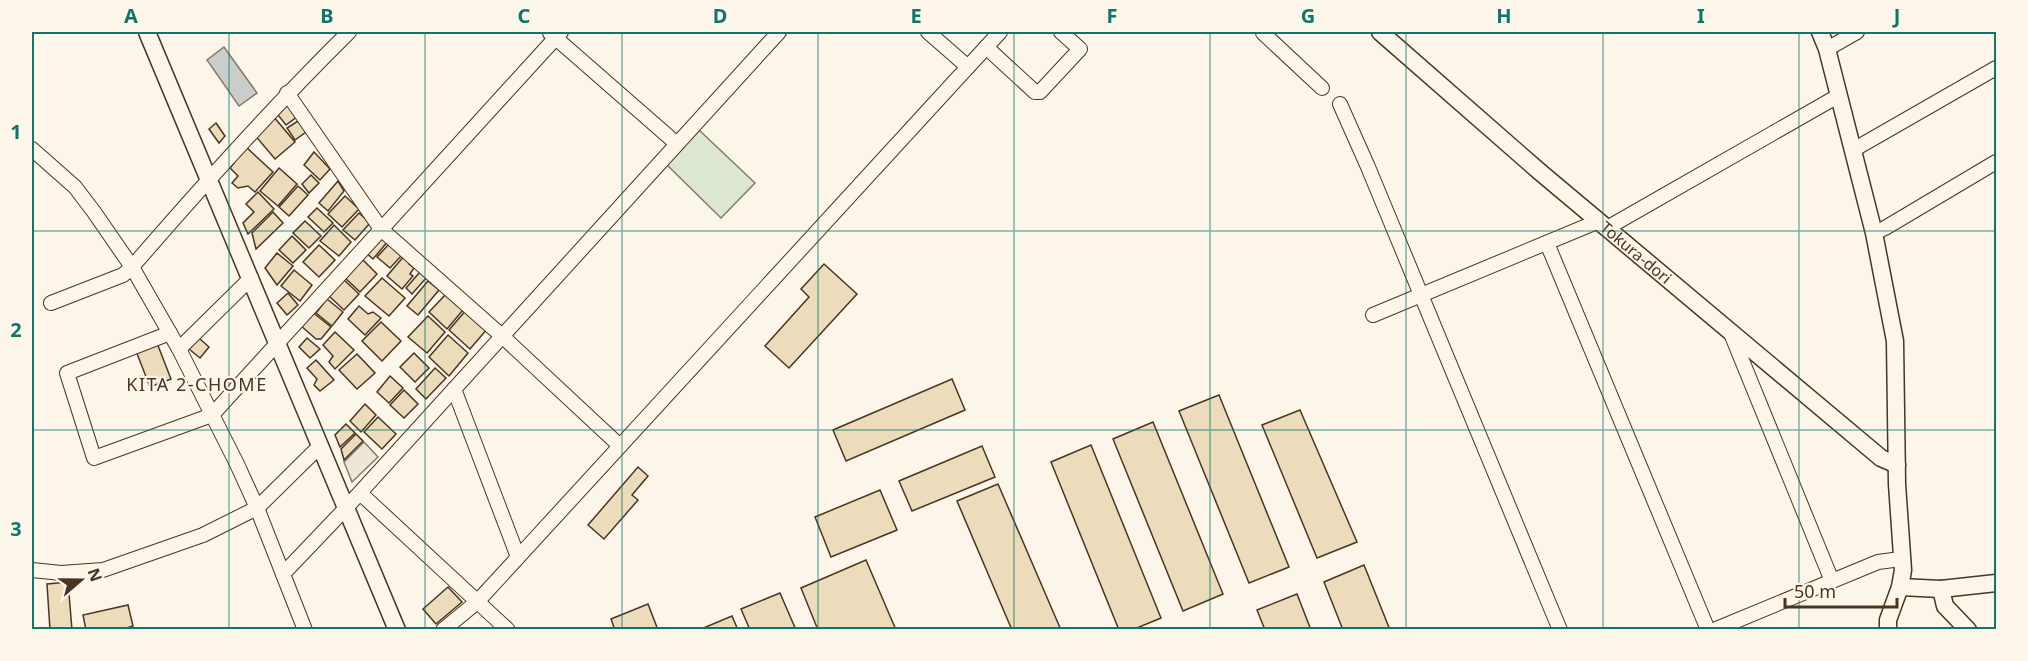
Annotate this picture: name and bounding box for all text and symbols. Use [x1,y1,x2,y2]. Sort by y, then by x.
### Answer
text: A [124,2,138,29]
text: B [320,2,334,29]
text: C [518,2,531,29]
text: D [713,2,727,29]
text: E [910,2,922,29]
text: F [1107,2,1117,29]
text: G [1301,2,1315,29]
text: H [1496,2,1512,29]
text: I [1697,2,1705,29]
text: J [1892,2,1900,29]
text: 1 [10,118,22,145]
street label: Tokura-dori [1596,216,1676,289]
text: 2 [10,316,22,343]
district label: KITA 2-CHOME [126,372,268,396]
text: 3 [10,515,22,542]
north arrow [51,550,111,610]
text: N [83,565,108,585]
scale bar [1785,571,1898,609]
text: 50 m [1794,579,1836,603]

